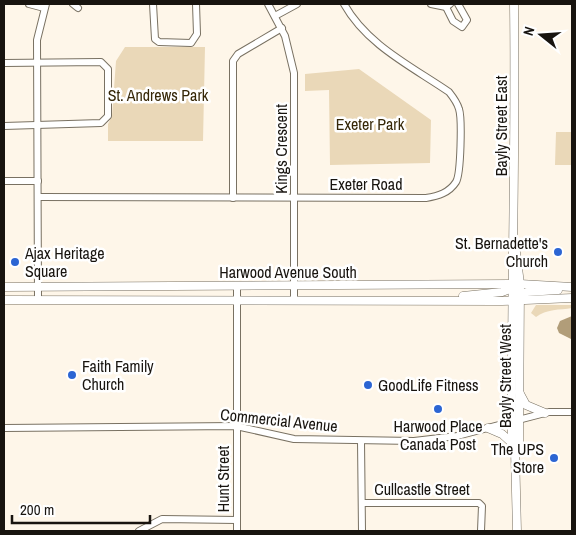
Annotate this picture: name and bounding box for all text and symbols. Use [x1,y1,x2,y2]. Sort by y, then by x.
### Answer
north arrow [516,10,566,60]
text: N [519,25,538,38]
street label: Bayly Street East [490,75,512,176]
park label: St. Andrews Park [108,84,209,106]
street label: Kings Crescent [270,104,292,194]
park label: Exeter Park [336,113,405,135]
street label: Exeter Road [330,173,402,195]
place label: St. Bernadette's Church [455,232,548,272]
place label: Ajax Heritage Square [24,242,105,282]
marker: St. Bernadette's Church [552,246,564,258]
marker: Ajax Heritage Square [9,256,21,268]
street label: Harwood Avenue South [219,261,357,283]
street label: Bayly Street West [494,324,516,428]
place label: Faith Family Church [82,355,154,395]
marker: Faith Family Church [66,369,78,381]
place label: GoodLife Fitness [378,374,479,396]
marker: GoodLife Fitness [362,379,374,391]
street label: Commercial Avenue [219,403,339,437]
marker: Harwood Place Canada Post [432,403,444,415]
place label: Harwood Place Canada Post [394,415,482,455]
place label: The UPS Store [491,438,544,478]
street label: Hunt Street [212,445,234,512]
marker: The UPS Store [548,452,560,464]
street label: Cullcastle Street [374,478,470,500]
scale bar [12,492,150,524]
text: 200 m [20,499,54,520]

